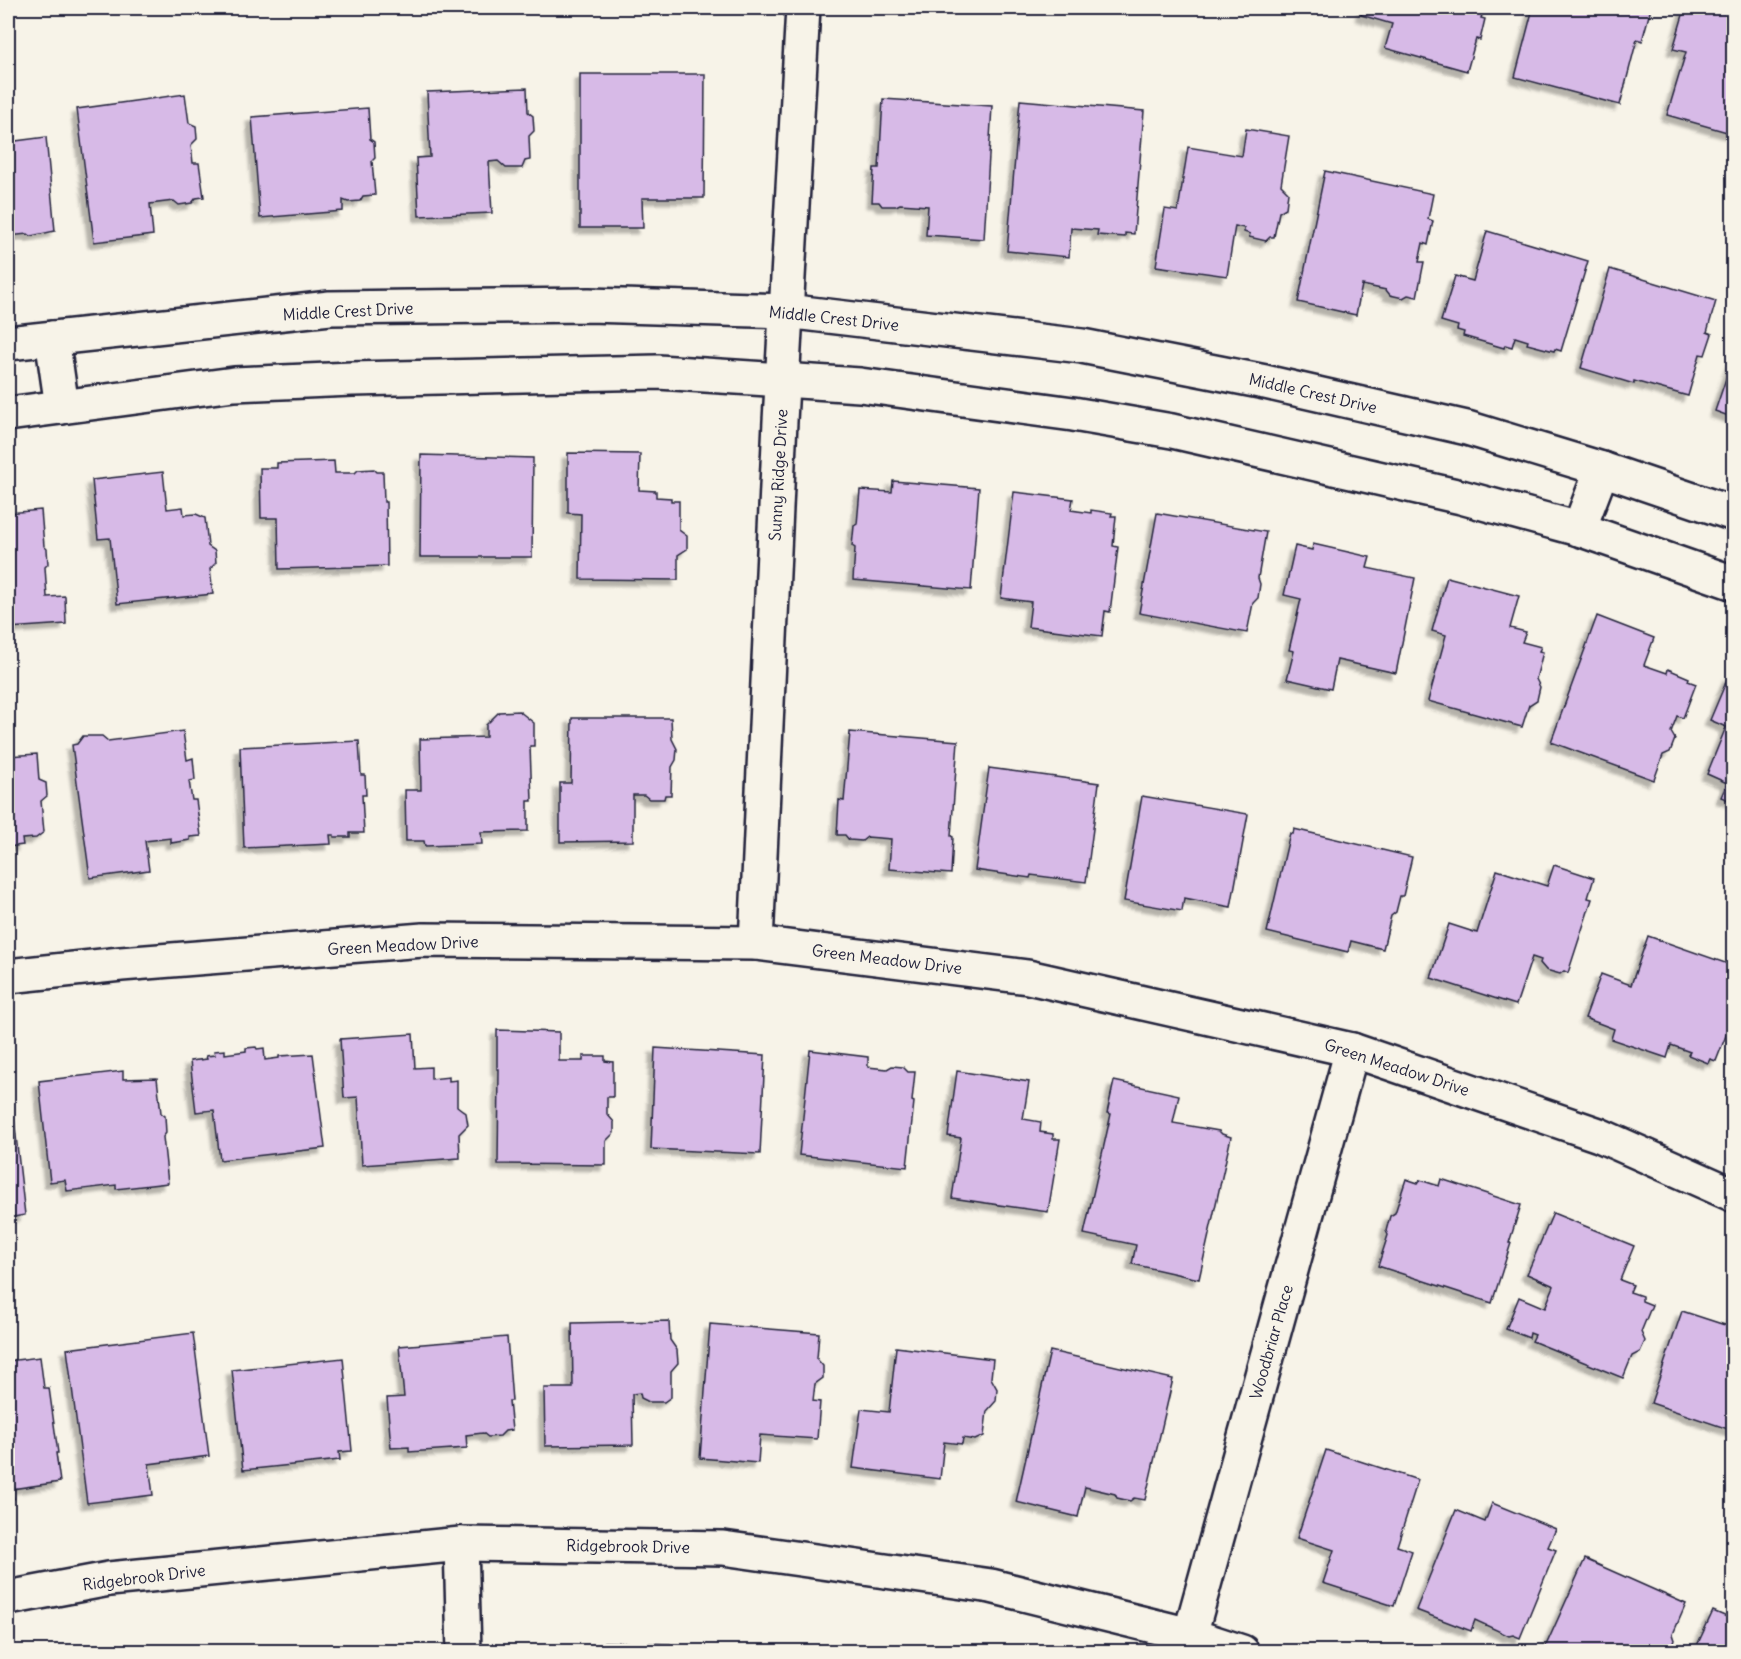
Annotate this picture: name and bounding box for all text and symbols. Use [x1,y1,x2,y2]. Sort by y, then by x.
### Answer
street label: Middle Crest Drive [282,298,414,324]
street label: Middle Crest Drive [768,301,900,335]
street label: Middle Crest Drive [1247,369,1379,417]
street label: Sunny Ridge Drive [765,409,791,541]
street label: Green Meadow Drive [327,931,479,959]
street label: Green Meadow Drive [811,940,963,978]
street label: Green Meadow Drive [1322,1034,1472,1100]
street label: Woodbriar Place [1245,1282,1297,1402]
street label: Ridgebrook Drive [566,1535,690,1557]
street label: Ridgebrook Drive [81,1560,207,1594]

